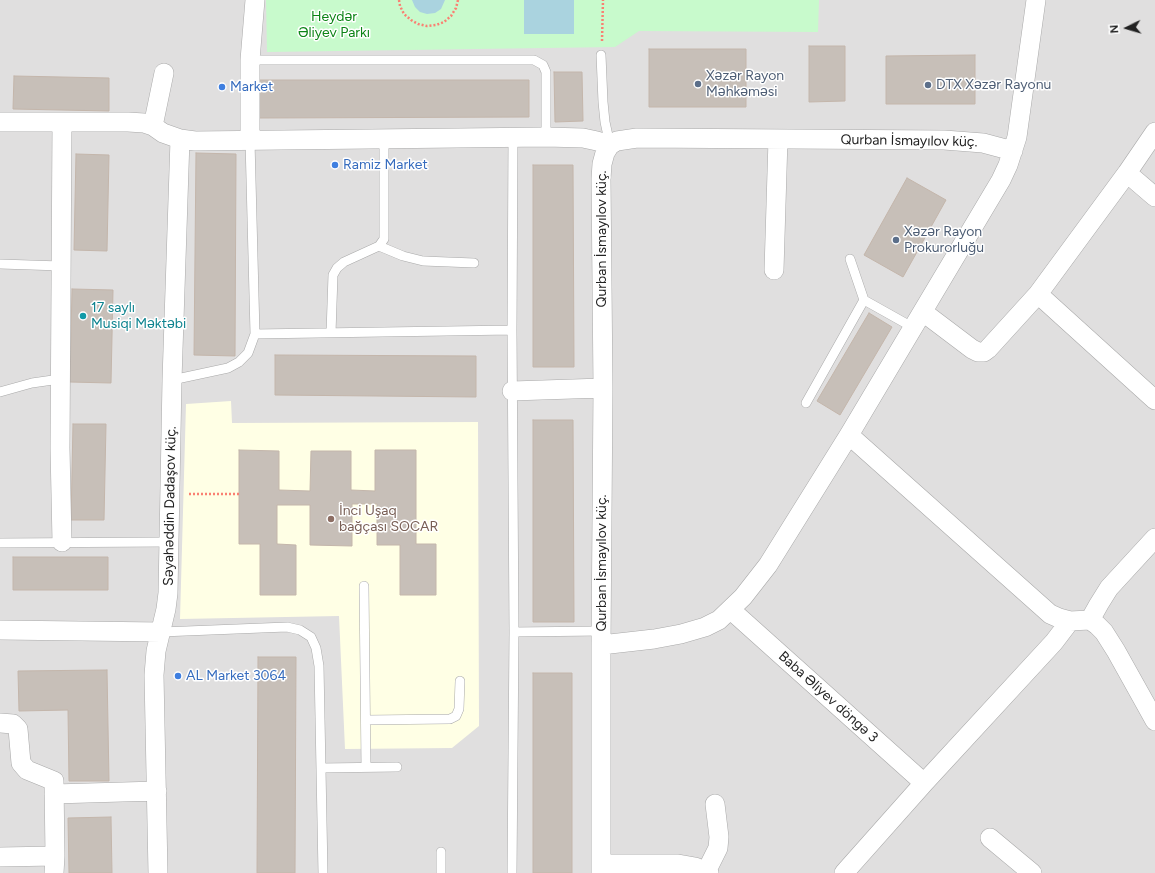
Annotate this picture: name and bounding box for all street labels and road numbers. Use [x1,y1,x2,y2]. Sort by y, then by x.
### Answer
street label: Qurban İsmayılov küç. [840,131,978,151]
street label: Qurban İsmayılov küç. [594,171,610,307]
street label: Səyahəddin Dadaşov küç. [160,426,180,586]
street label: Qurban İsmayılov küç. [594,495,610,631]
street label: Baba Əliyev döngə 3 [775,648,881,746]

